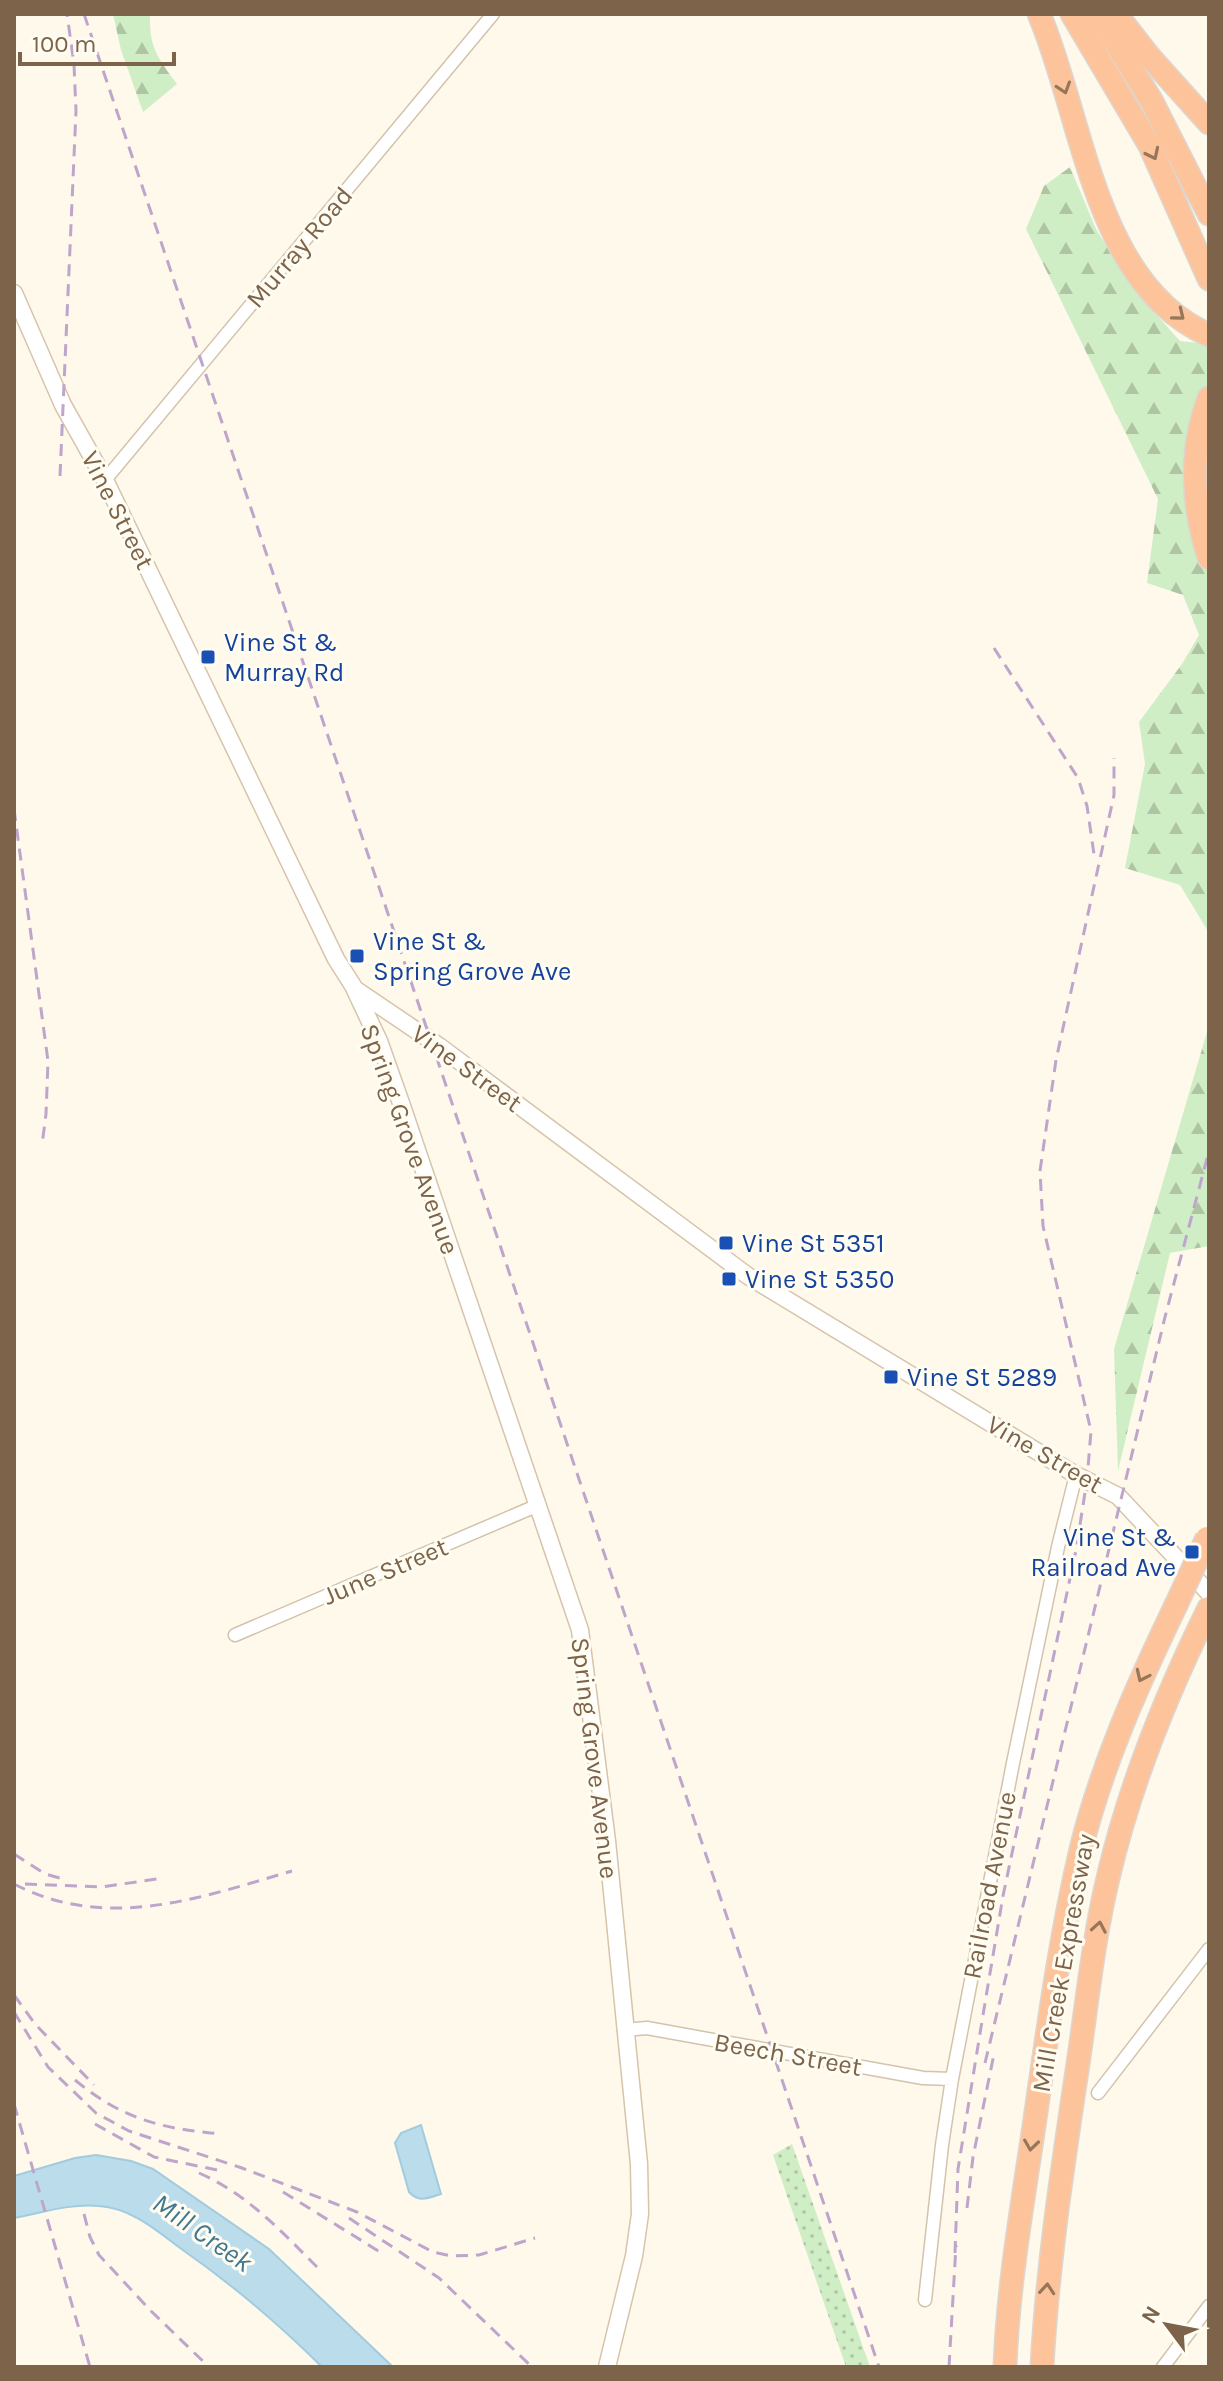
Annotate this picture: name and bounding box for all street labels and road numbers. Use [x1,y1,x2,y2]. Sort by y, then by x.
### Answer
street label: Murray Road [240,180,359,314]
street label: Vine Street [74,446,161,575]
street label: Vine Street [405,1018,528,1119]
street label: Spring Grove Avenue [353,1020,466,1259]
street label: Vine Street [981,1409,1109,1500]
street label: June Street [318,1531,453,1612]
street label: Spring Grove Avenue [564,1636,625,1881]
street label: Railroad Avenue [956,1789,1023,1981]
street label: Mill Creek Expressway [1025,1831,1101,2095]
street label: Beech Street [712,2026,864,2083]

